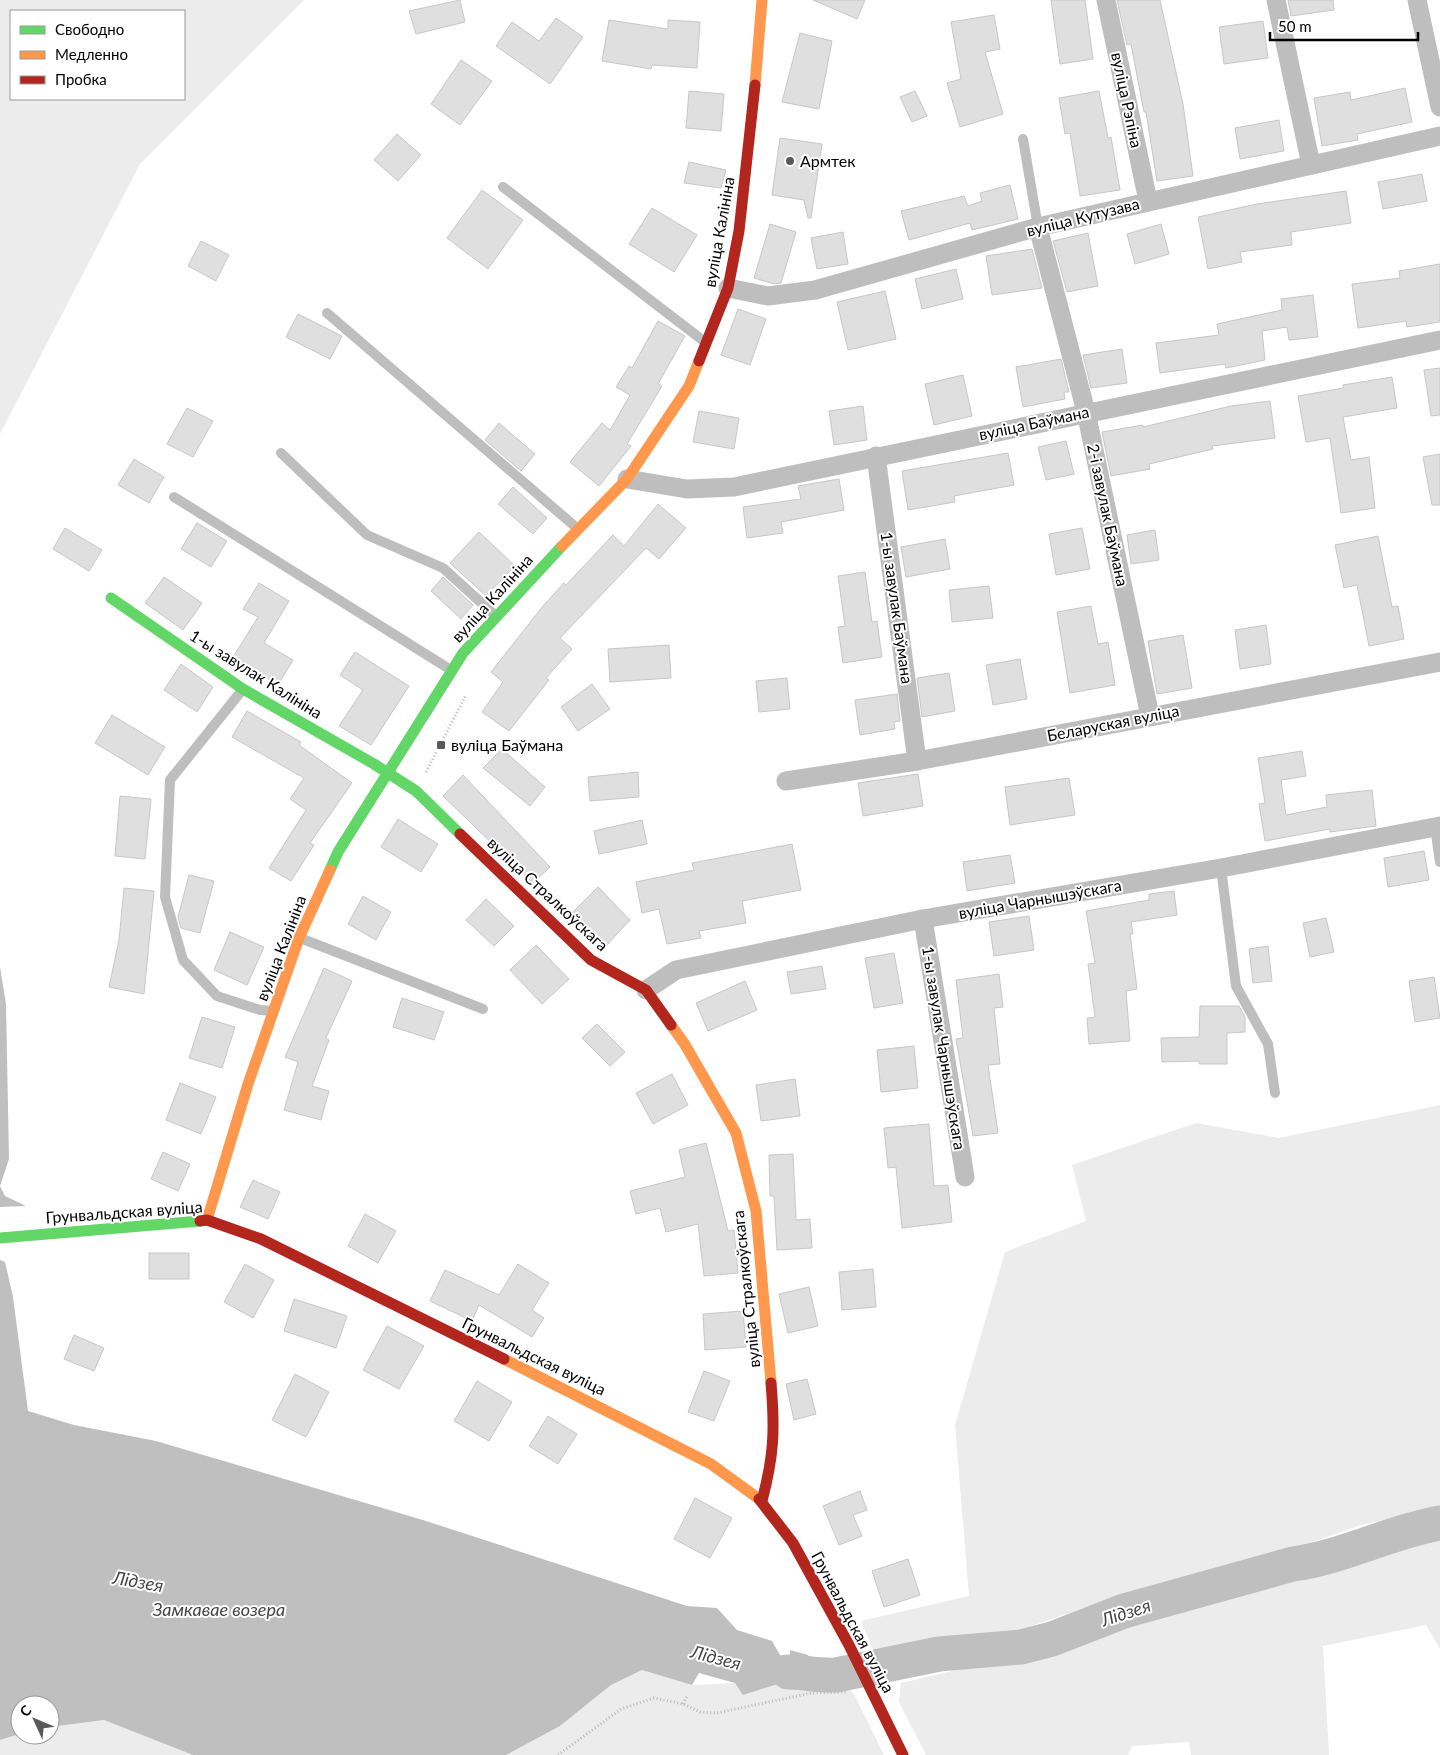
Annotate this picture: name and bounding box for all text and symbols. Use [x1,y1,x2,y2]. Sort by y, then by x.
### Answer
legend [10,10,185,100]
scale bar [1270,10,1418,42]
text: 50 m [1278,17,1312,35]
text: Свободно [55,20,124,38]
text: Медленно [55,45,128,63]
street label: вуліца Рэпіна [1108,50,1147,149]
text: Пробка [55,70,107,88]
place label: Армтек [800,151,856,170]
marker: Армтек [784,155,796,167]
street label: вуліца Калініна [699,175,738,289]
street label: вуліца Кутузава [1024,193,1141,240]
street label: вуліца Баўмана [977,402,1091,443]
street label: 2-і завулак Баўмана [1084,442,1133,588]
street label: 1-ы завулак Баўмана [877,531,918,685]
street label: вуліца Калініна [447,550,536,646]
street label: 1-ы завулак Калініна [187,625,326,722]
street label: Беларуская вуліца [1045,700,1181,745]
place label: вуліца Баўмана [451,735,563,754]
marker: вуліца Баўмана [435,739,447,751]
street label: вуліца Стралкоўскага [484,833,613,954]
street label: вуліца Чарнышэўскага [957,875,1123,922]
street label: вуліца Калініна [252,892,309,1003]
street label: 1-ы завулак Чарнышэўскага [919,945,970,1151]
street label: Грунвальдская вуліца [45,1197,203,1226]
street label: вуліца Стралкоўскага [728,1209,763,1369]
street label: Грунвальдская вуліца [459,1313,609,1399]
street label: Грунвальдская вуліца [808,1548,899,1696]
water label: Лідзея [110,1566,165,1596]
water label: Лідзея [1097,1594,1153,1631]
water label: Замкавае возера [152,1598,285,1620]
water label: Лідзея [688,1640,744,1674]
north arrow [10,1695,60,1745]
text: С [16,1701,35,1720]

